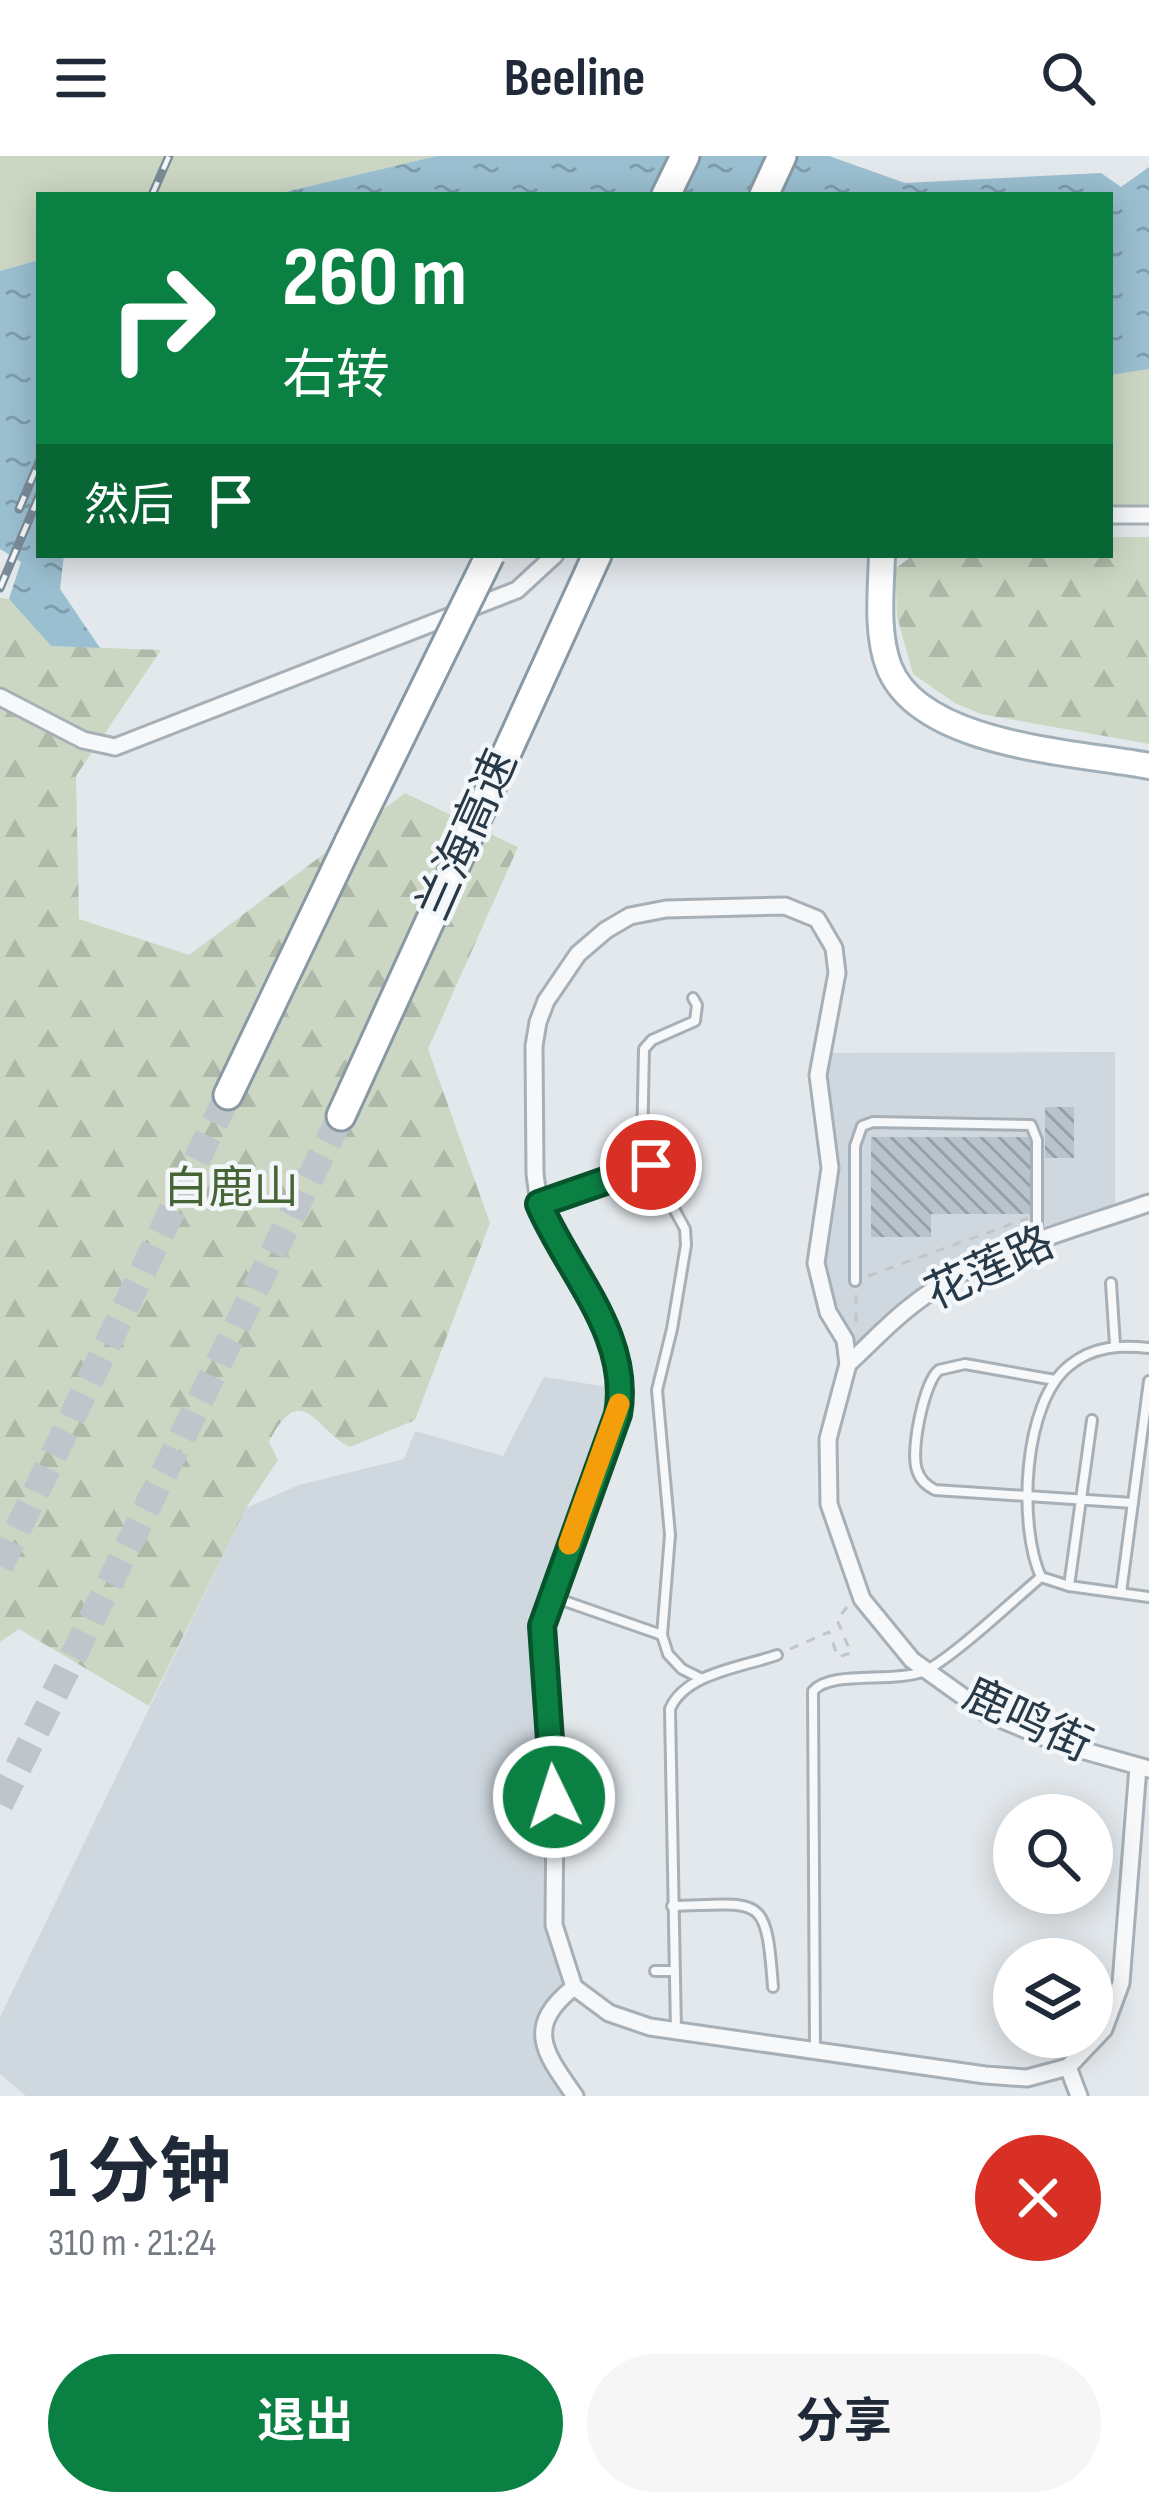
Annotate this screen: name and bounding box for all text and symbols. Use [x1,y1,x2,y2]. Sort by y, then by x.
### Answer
icon: menu [48,45,114,111]
icon: search [1035,45,1101,111]
text: Beeline [504,46,645,111]
text: 260 m [282,228,467,329]
icon: right [84,240,240,396]
text: 右转 [282,344,390,409]
icon: arrive [198,468,264,534]
text: 然后 [84,479,174,534]
street label: 兰海高速 [406,742,530,928]
pin [600,1114,702,1216]
icon: arrive [618,1132,684,1198]
park label: 白鹿山 [163,1162,299,1217]
street label: 花莲路 [917,1216,1063,1322]
street label: 鹿鸣街 [954,1668,1100,1774]
position arrow [491,1734,617,1860]
map controls [993,1794,1113,2058]
button: search [993,1794,1113,1914]
button: layers [993,1938,1113,2058]
text: 1 分钟 [48,2131,231,2218]
button: close [975,2135,1101,2261]
text: 310 m · 21:24 [48,2220,216,2267]
button: 退出 [48,2354,563,2492]
button: 分享 [587,2354,1101,2492]

